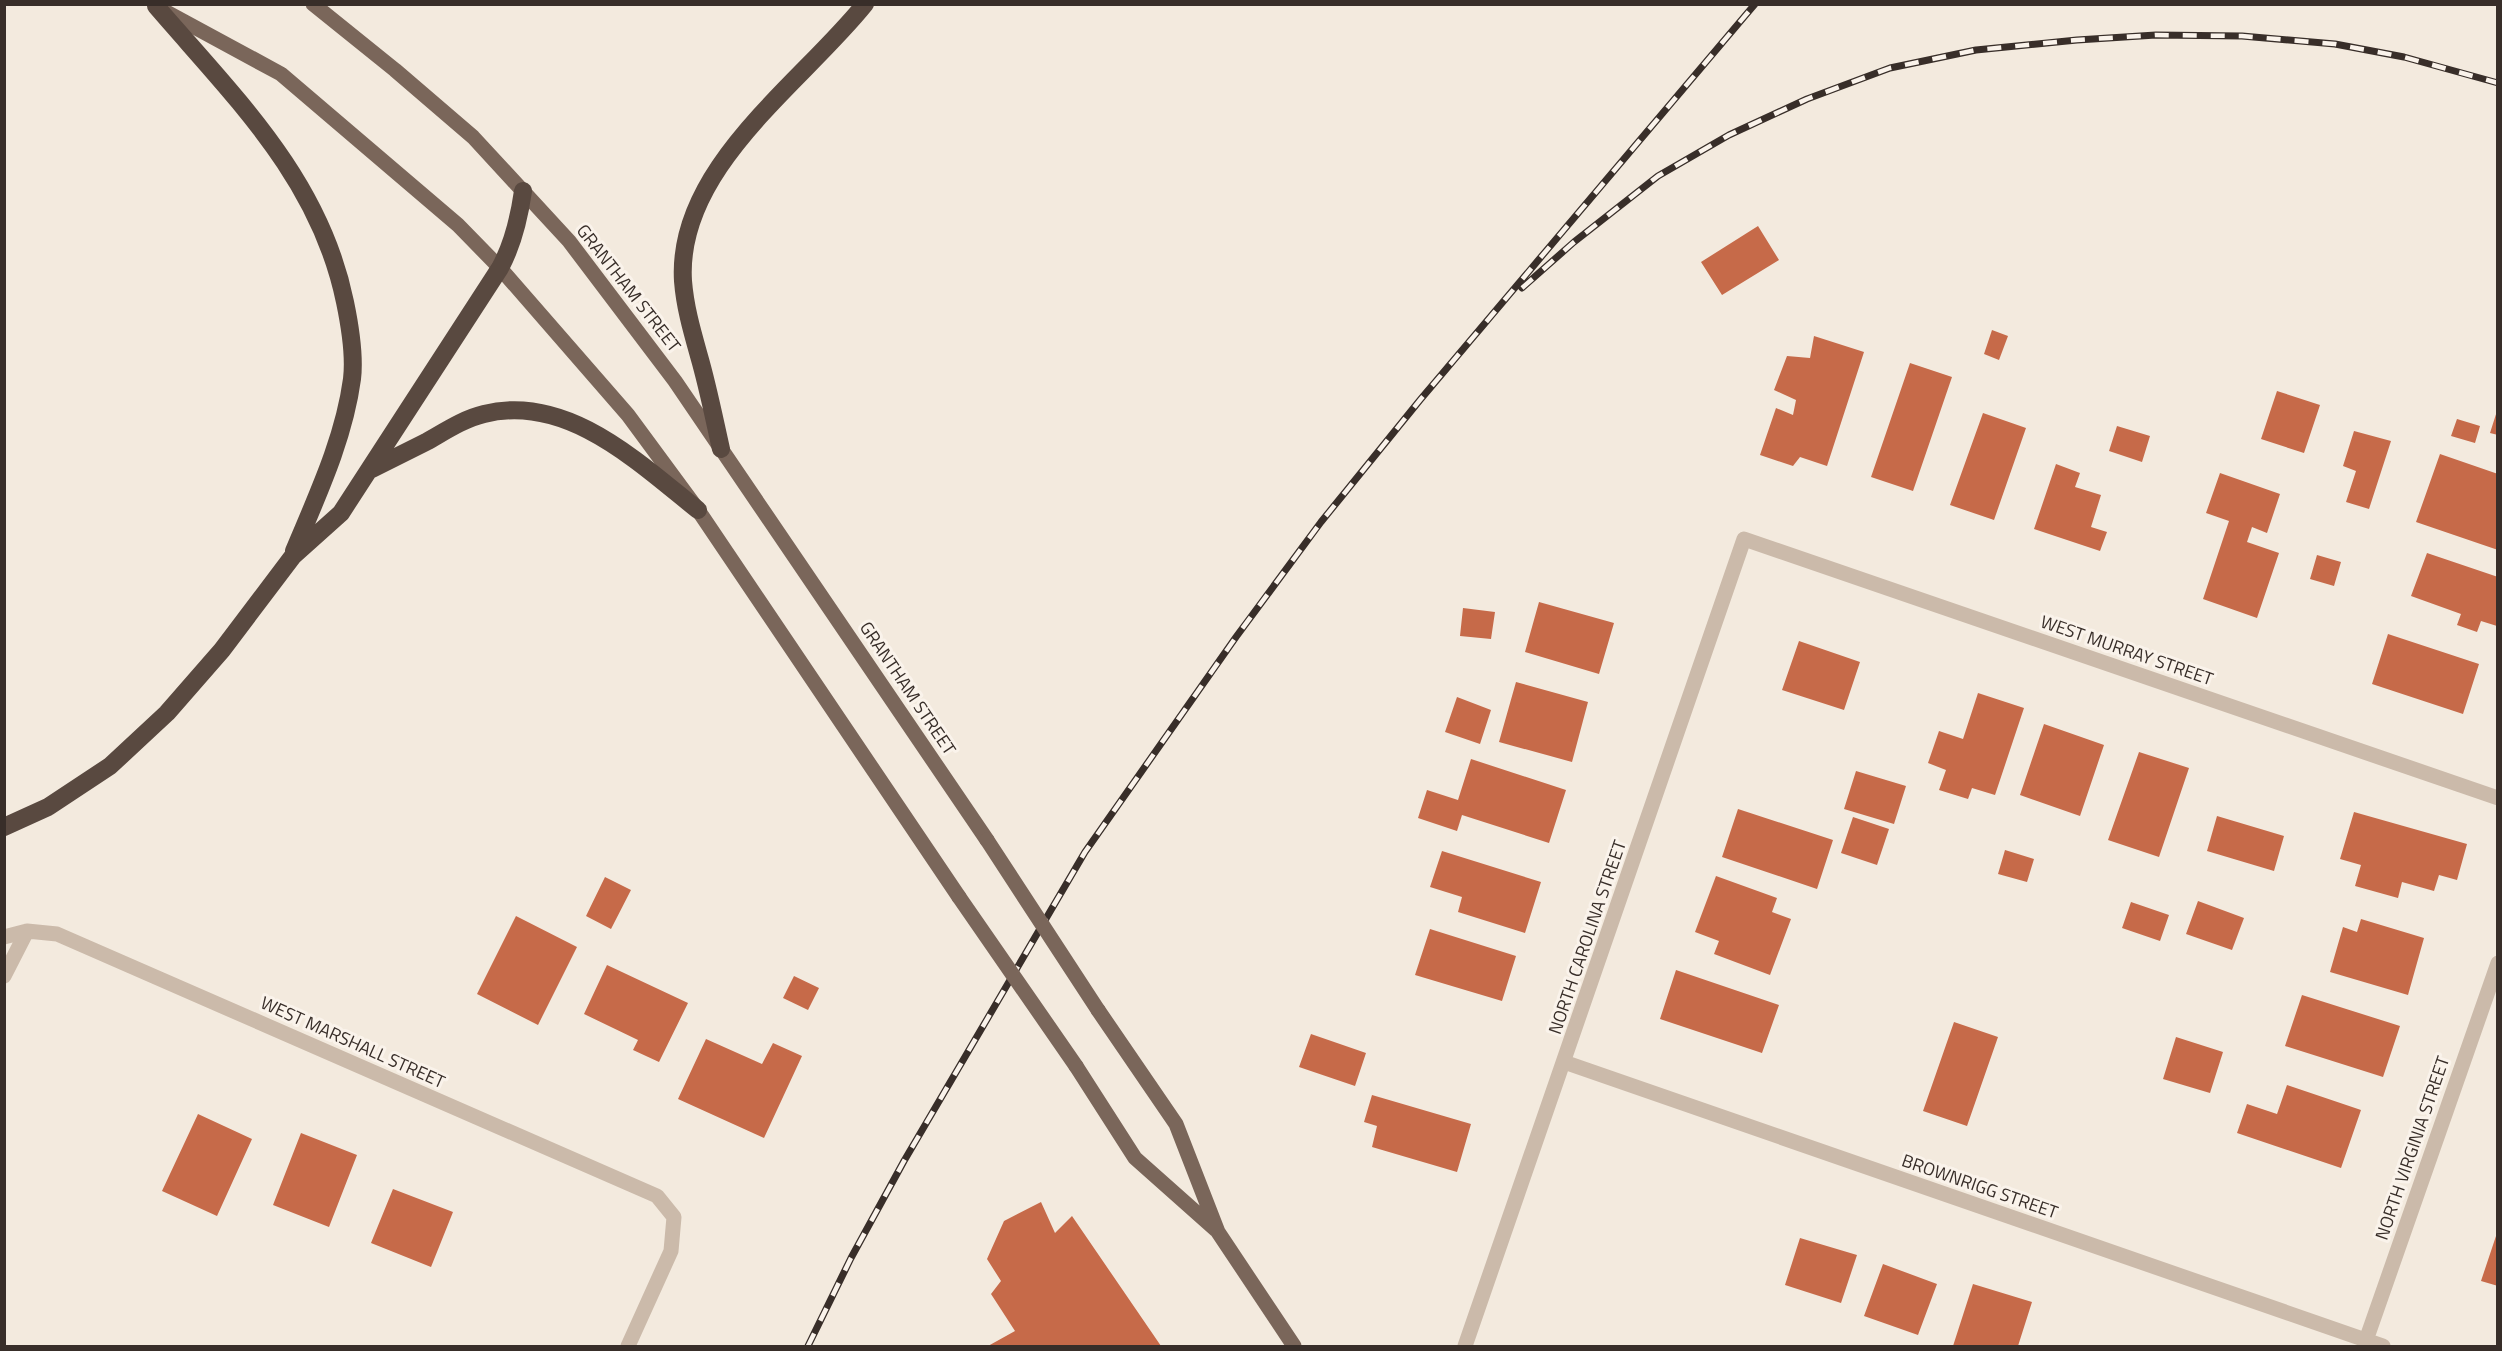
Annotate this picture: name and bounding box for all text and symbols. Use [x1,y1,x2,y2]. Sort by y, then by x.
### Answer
street label: GRANTHAM STREET [570,218,688,358]
street label: WEST MURRAY STREET [2037,608,2217,692]
street label: GRANTHAM STREET [853,616,963,761]
street label: NORTH CAROLINA STREET [1541,836,1633,1038]
street label: WEST MARSHALL STREET [256,989,450,1095]
street label: NORTH VIRGINIA STREET [2368,1052,2456,1244]
street label: BROWNRIGG STREET [1898,1147,2062,1226]

